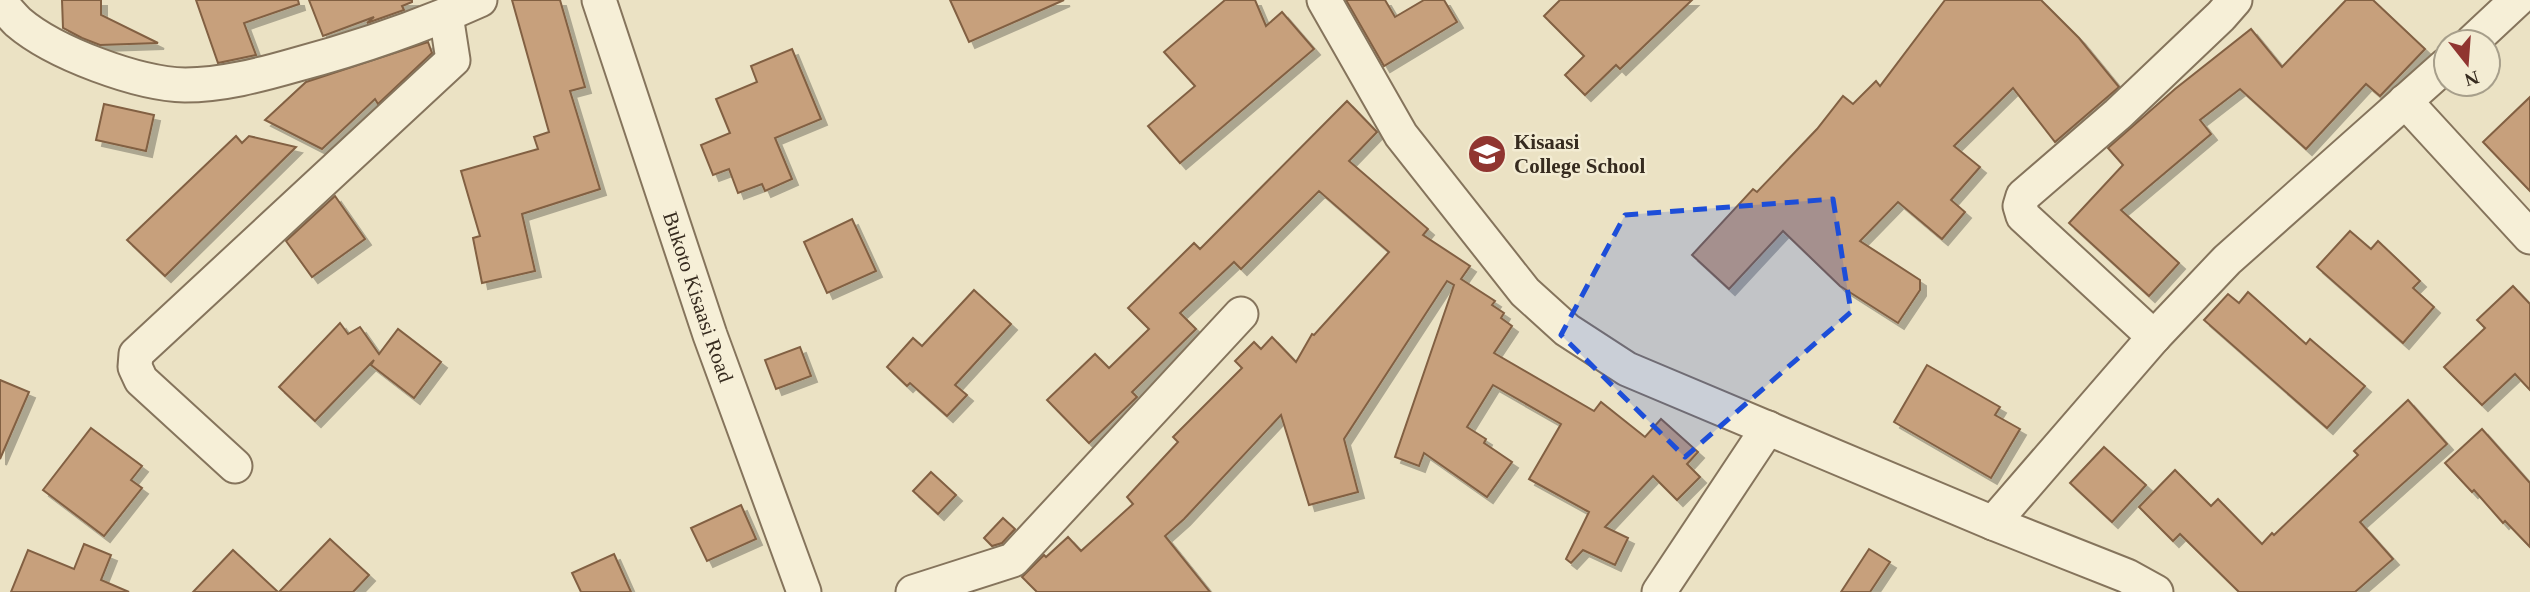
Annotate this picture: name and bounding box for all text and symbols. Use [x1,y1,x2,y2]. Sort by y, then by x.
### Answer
north arrow [2432,28,2502,98]
text: N [2462,67,2481,91]
place label: Kisaasi College School [1514,130,1645,178]
school or university icon: Kisaasi College School [1466,133,1508,175]
street label: Bukoto Kisaasi Road [658,209,738,386]

